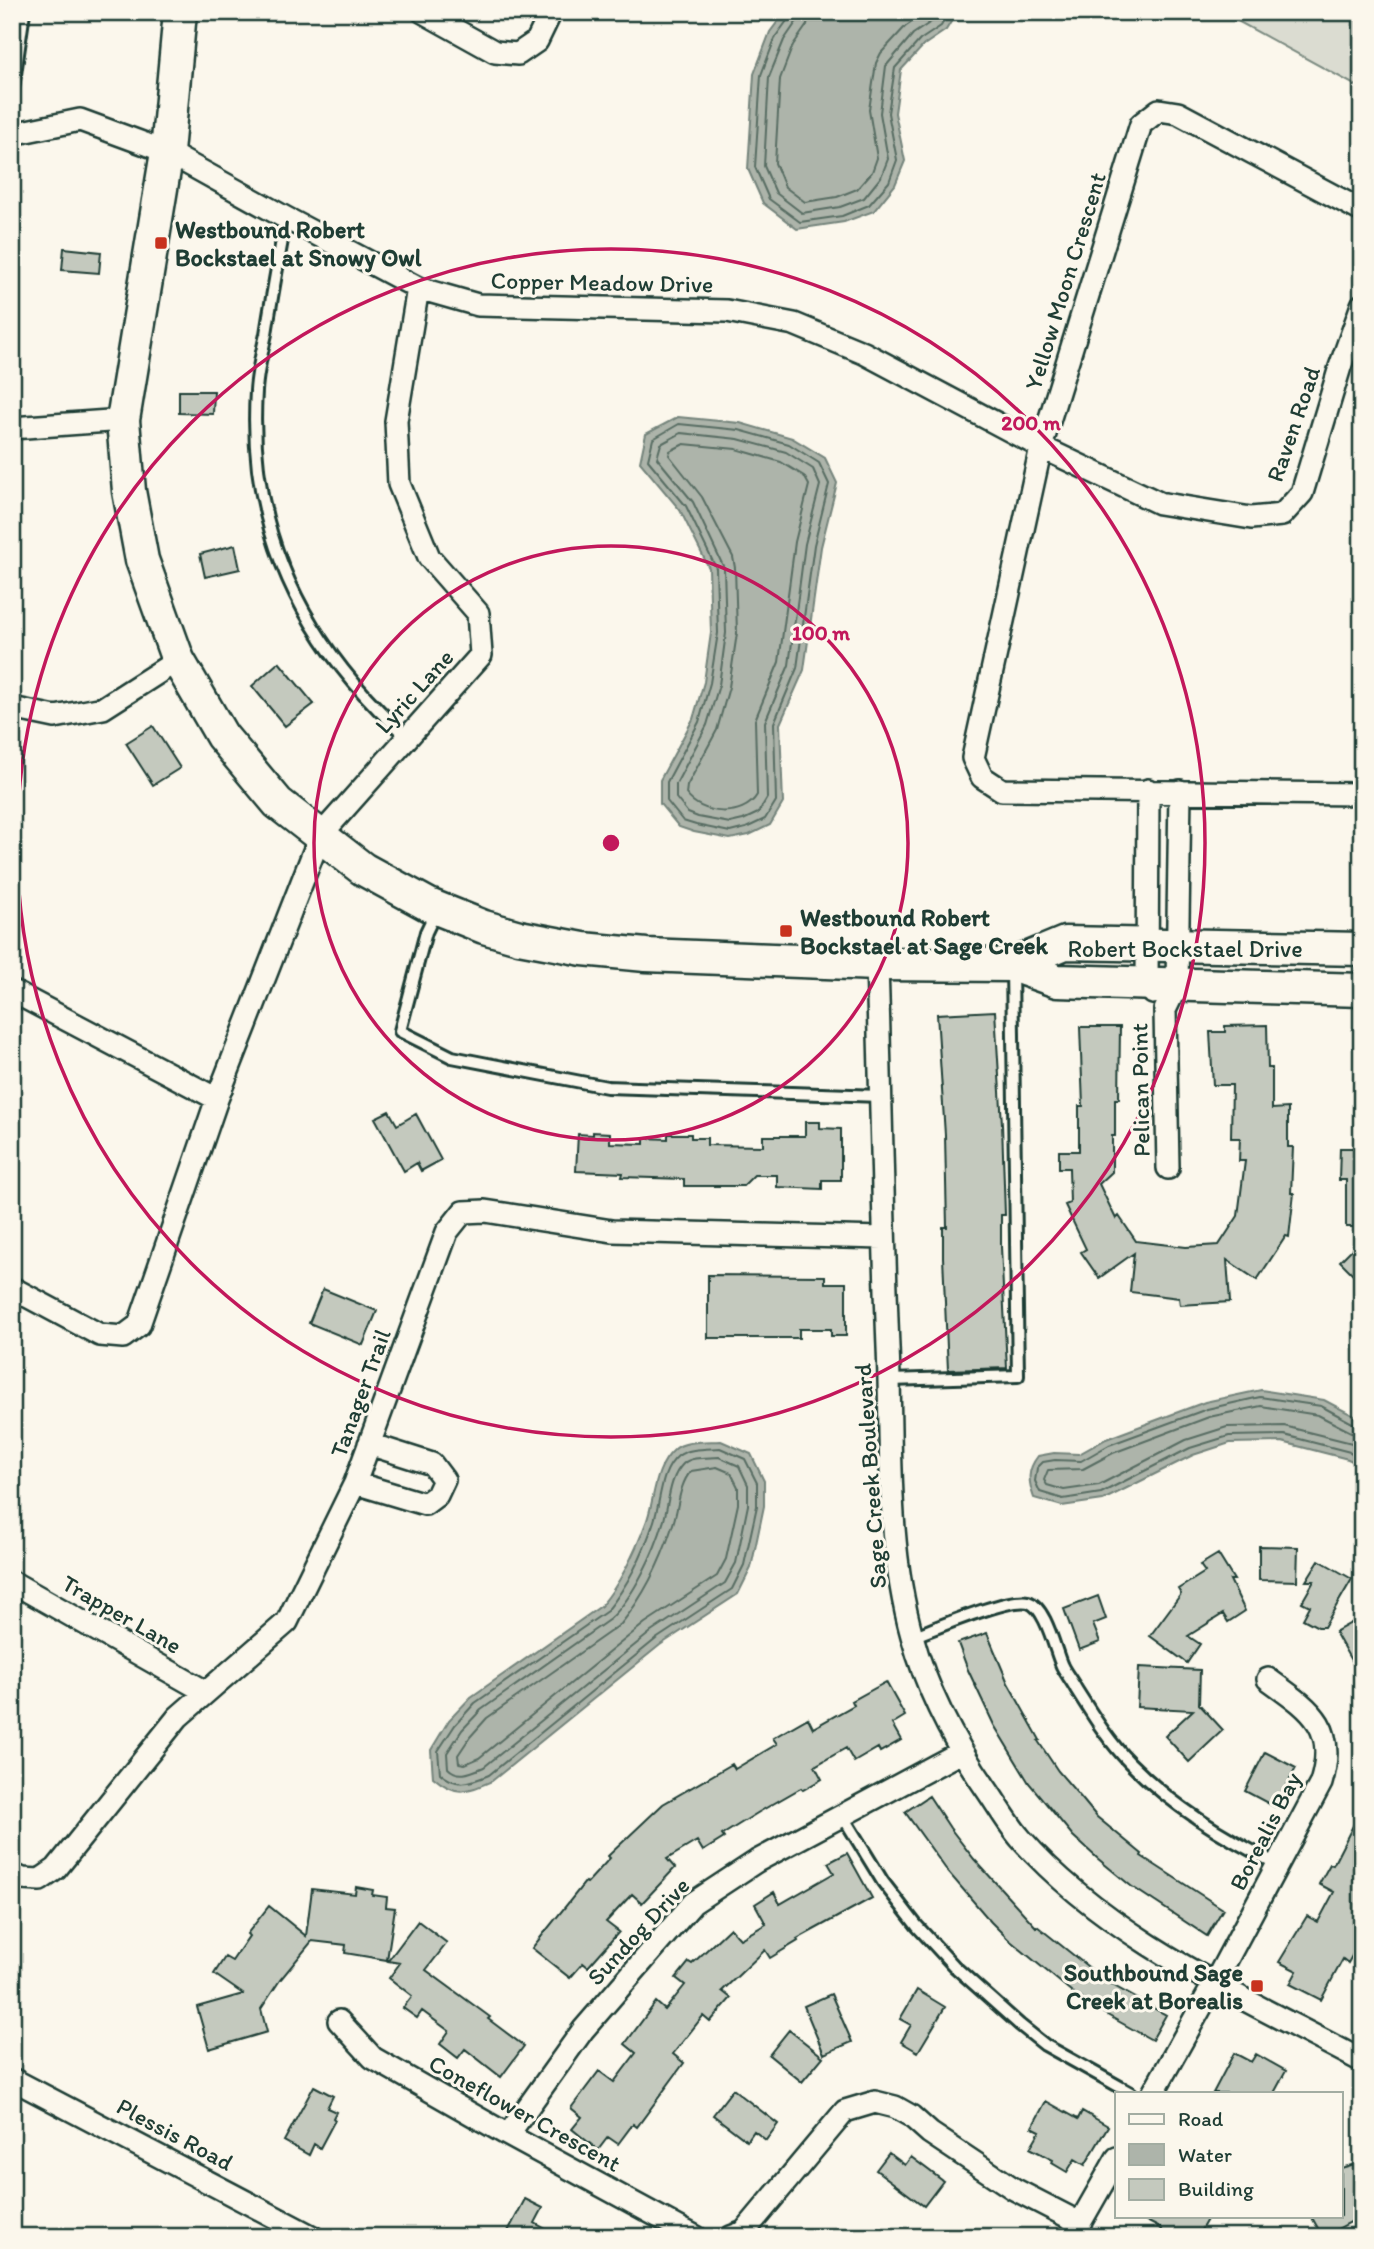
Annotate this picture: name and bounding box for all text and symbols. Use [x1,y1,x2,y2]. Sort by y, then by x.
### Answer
street label: Yellow Moon Crescent [1018,169,1112,393]
place label: Westbound Robert Bockstael at Snowy Owl [175,215,422,273]
marker: Westbound Robert Bockstael at Snowy Owl [153,235,169,251]
street label: Copper Meadow Drive [490,266,714,298]
street label: Raven Road [1260,362,1326,486]
text: 200 m [1001,410,1061,435]
text: 100 m [792,620,850,645]
street label: Lyric Lane [368,643,460,739]
centre of rings [599,831,623,855]
place label: Westbound Robert Bockstael at Sage Creek [800,903,1049,961]
marker: Westbound Robert Bockstael at Sage Creek [778,923,794,939]
street label: Robert Bockstael Drive [1067,934,1303,963]
street label: Pelican Point [1124,1023,1156,1157]
street label: Tanager Trail [323,1325,397,1461]
street label: Sage Creek Boulevard [848,1362,892,1590]
street label: Trapper Lane [57,1568,187,1660]
street label: Borealis Bay [1223,1767,1307,1895]
street label: Sundog Drive [581,1871,695,1991]
place label: Southbound Sage Creek at Borealis [1064,1958,1243,2015]
marker: Southbound Sage Creek at Borealis [1249,1978,1265,1994]
street label: Coneflower Crescent [424,2048,626,2178]
street label: Plessis Road [112,2091,238,2177]
legend [1115,2092,1342,2218]
text: Road [1178,2106,1224,2131]
text: Water [1178,2142,1232,2167]
text: Building [1178,2176,1254,2201]

